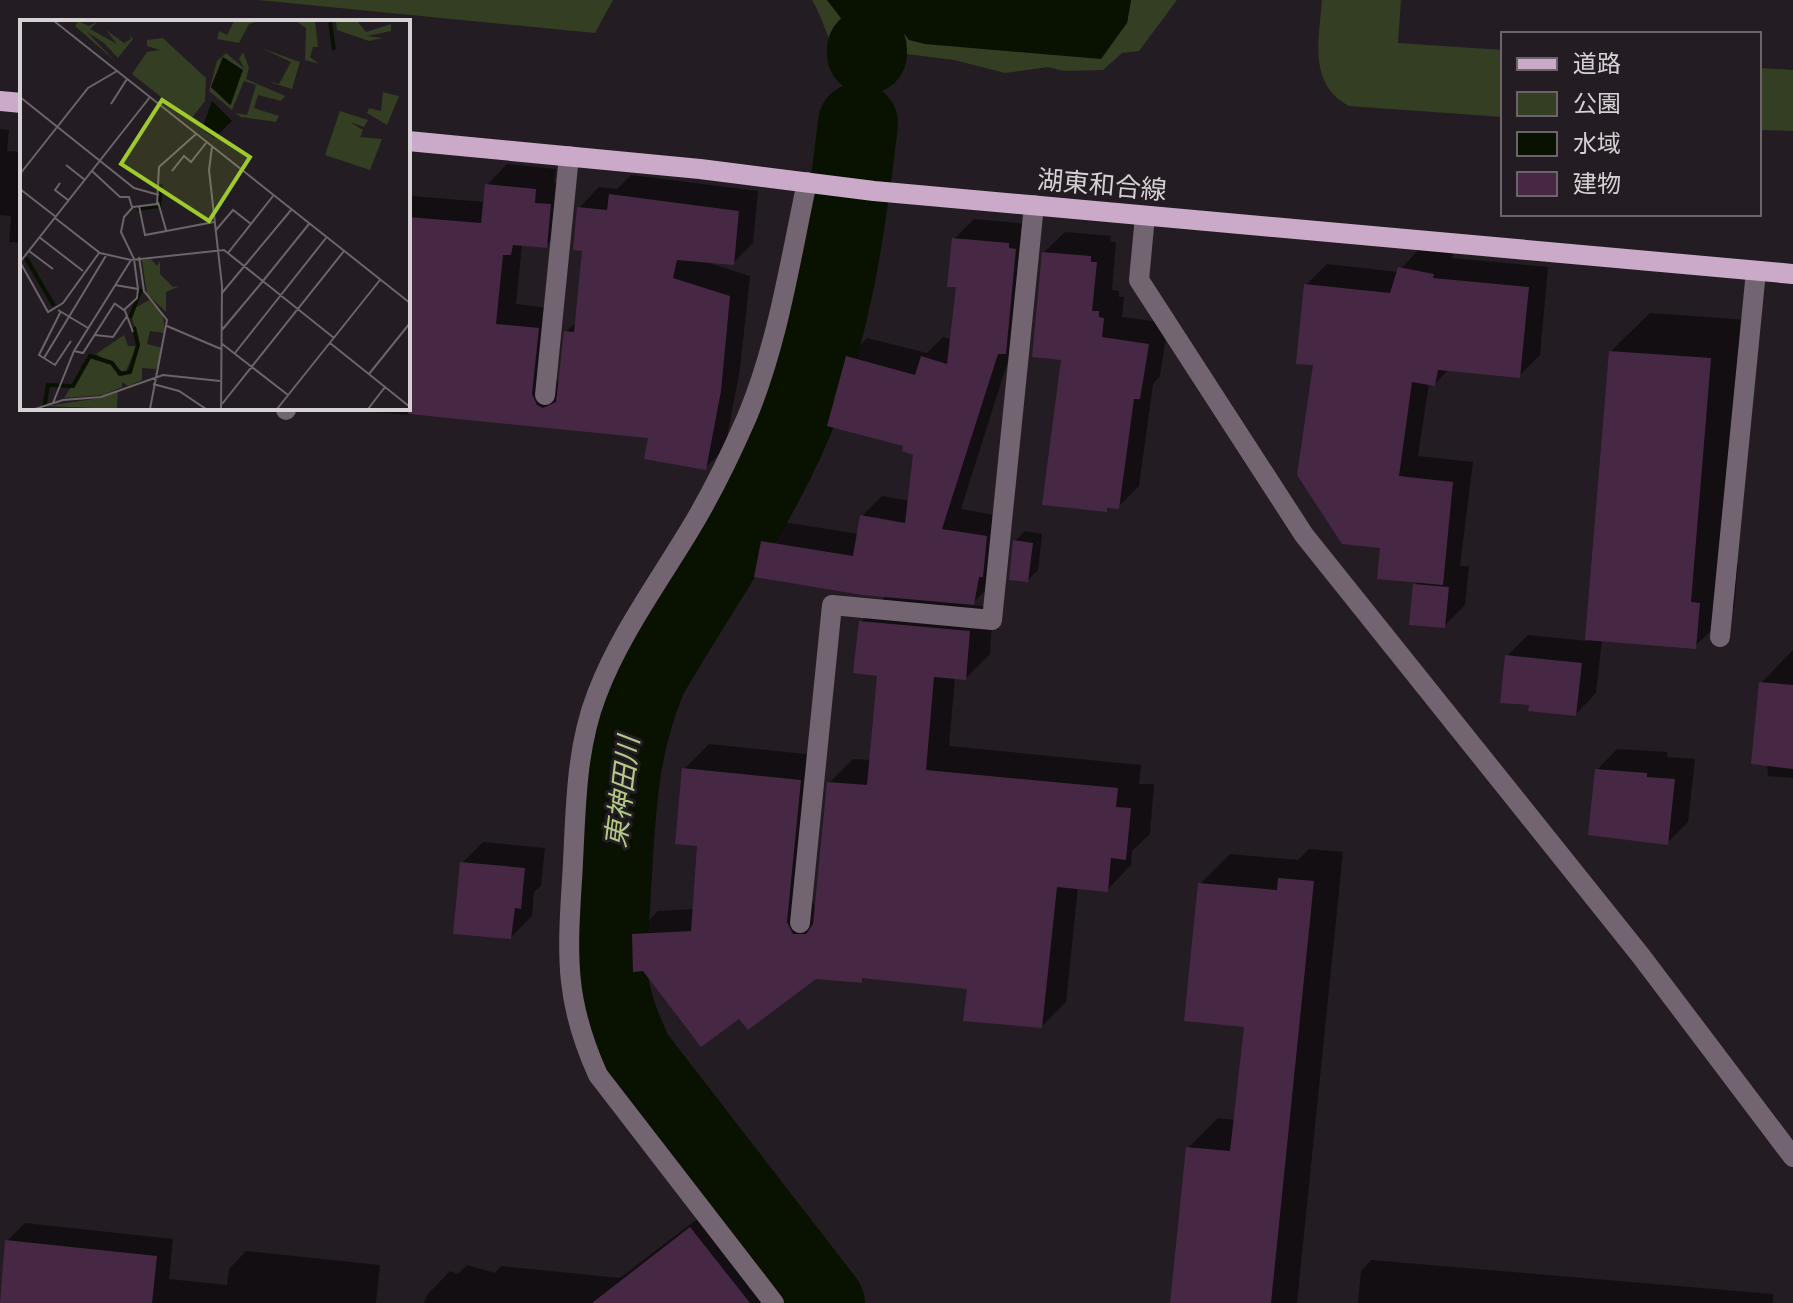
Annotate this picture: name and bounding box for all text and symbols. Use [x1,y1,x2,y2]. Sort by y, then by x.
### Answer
inset map [20,20,410,410]
legend [1501,32,1761,216]
text: 道路 [1573,50,1621,77]
text: 公園 [1573,90,1621,117]
text: 水域 [1573,130,1621,157]
street label: 湖東和合線 [1036,164,1168,206]
text: 建物 [1573,170,1621,197]
water label: 東神田川 [600,732,645,850]

